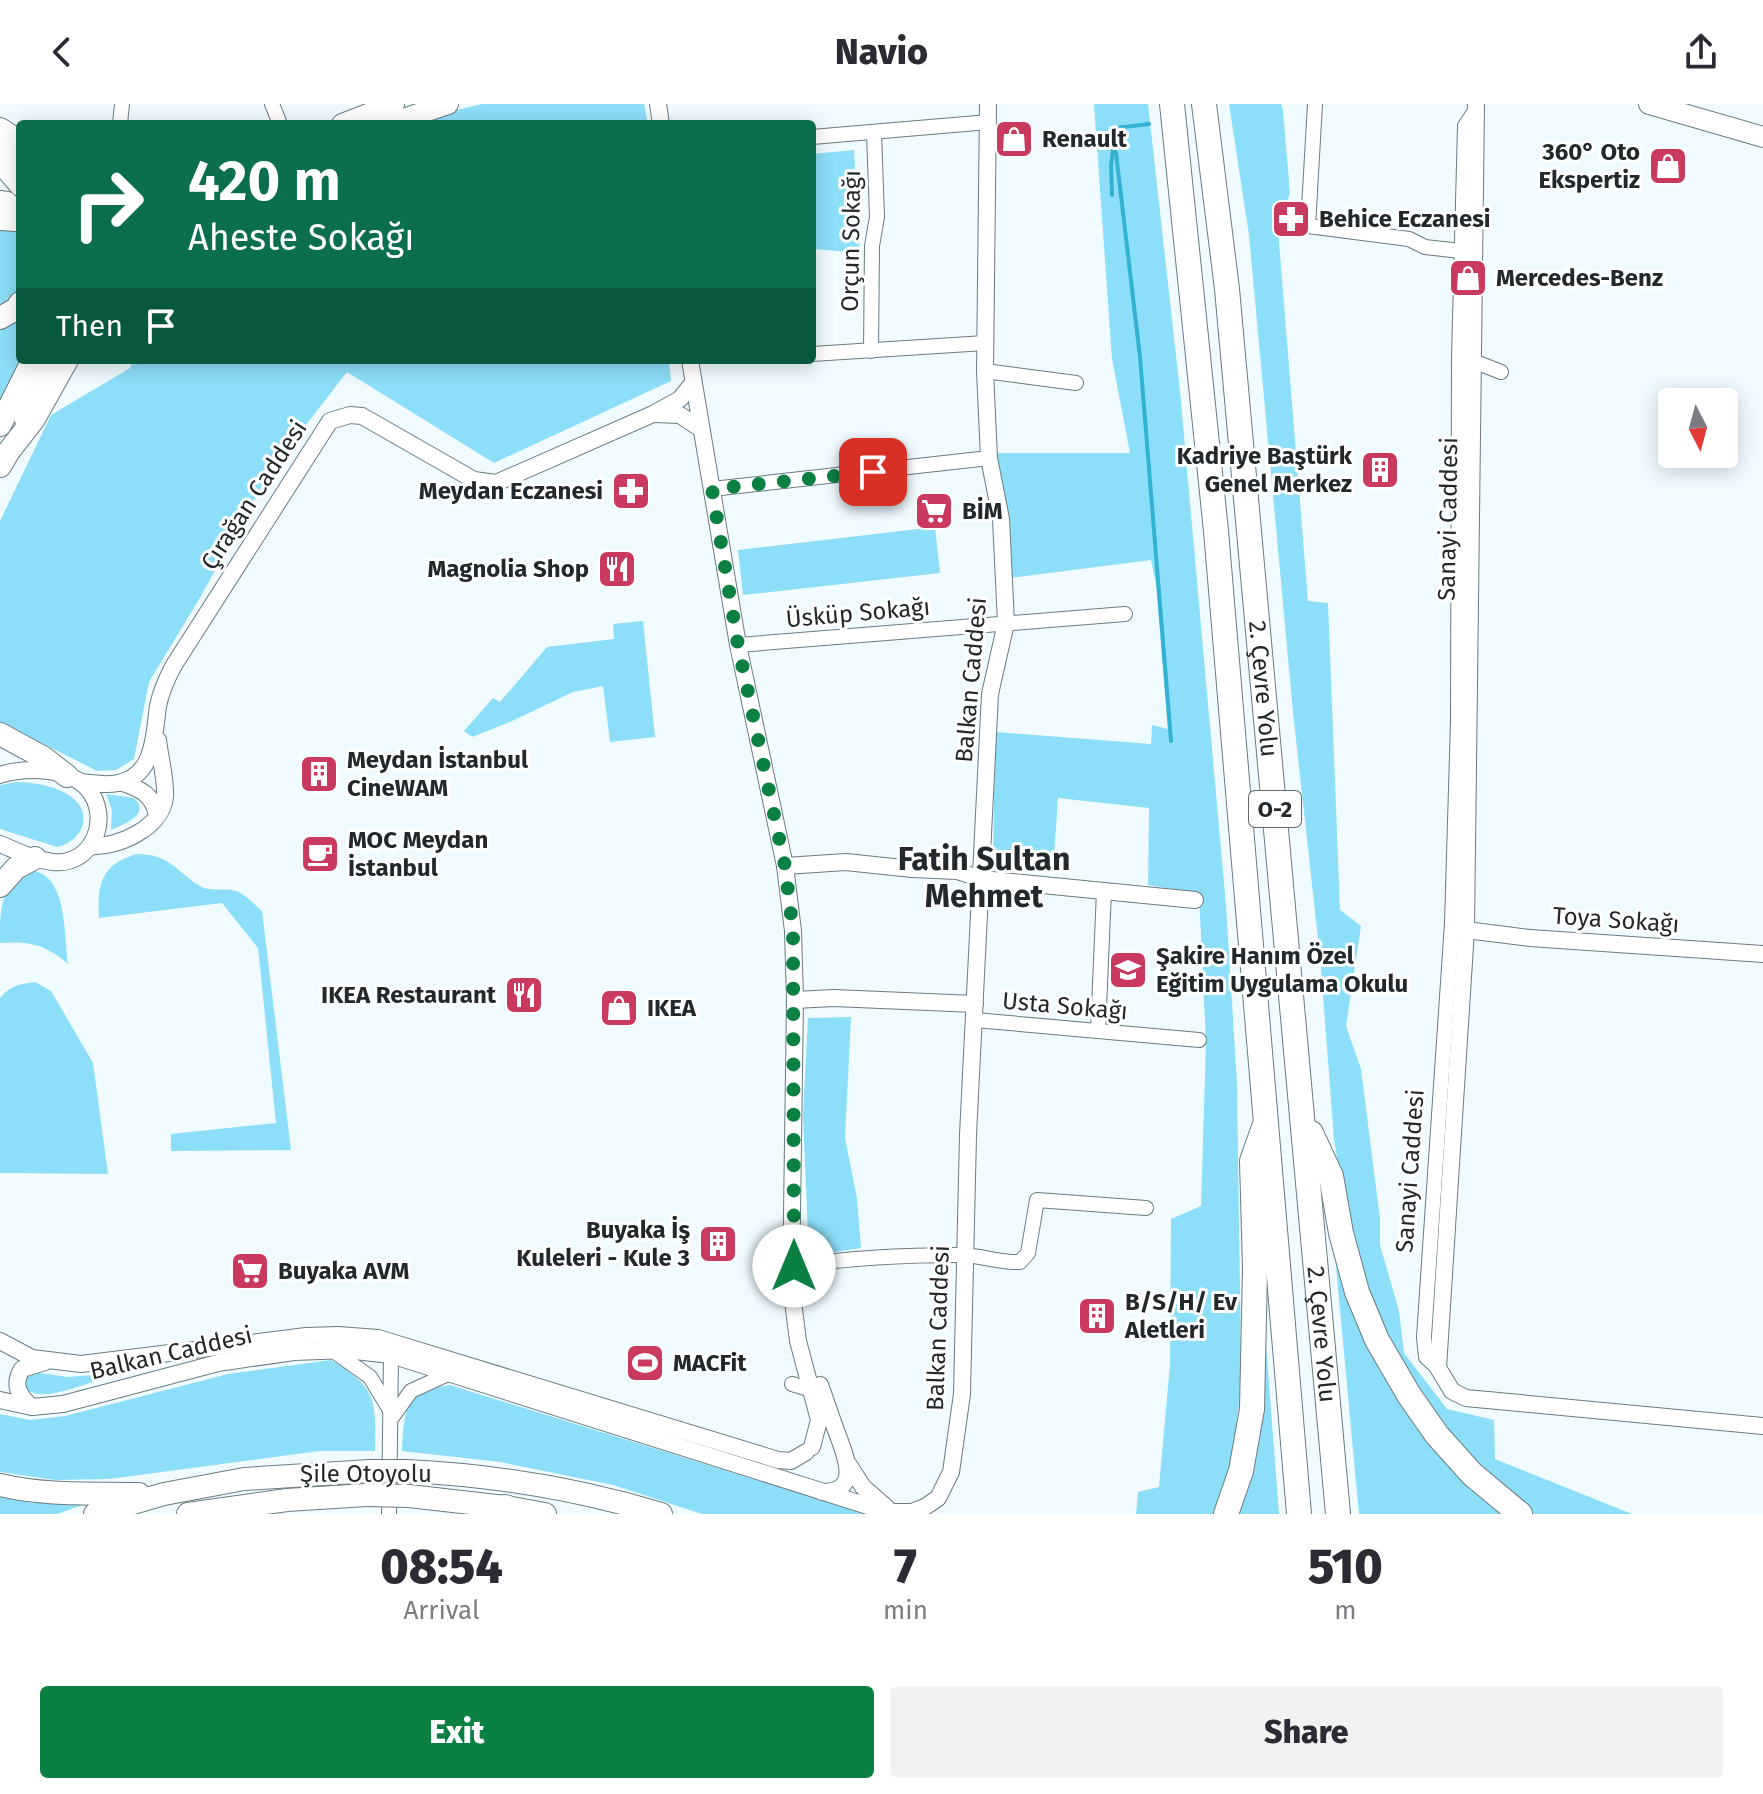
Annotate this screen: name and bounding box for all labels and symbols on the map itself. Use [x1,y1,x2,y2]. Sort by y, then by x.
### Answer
shop icon: Renault [993,118,1035,160]
place label: Renault [1042,125,1128,153]
place label: 360° Oto Ekspertiz [1538,138,1640,194]
shop icon: 360° Oto Ekspertiz [1647,145,1689,187]
street label: Orçun Sokağı [836,170,866,312]
pharmacy icon: Behice Eczanesi [1270,198,1312,240]
place label: Behice Eczanesi [1319,205,1491,233]
shop icon: Mercedes-Benz [1447,257,1489,299]
place label: Mercedes-Benz [1496,264,1663,292]
north arrow [1658,388,1738,468]
street label: Çırağan Caddesi [195,415,313,575]
street label: Sanayi Caddesi [1433,437,1463,601]
pin [839,438,907,506]
place label: Kadriye Baştürk Genel Merkez [1177,442,1353,498]
building icon: Kadriye Baştürk Genel Merkez [1359,449,1401,491]
pharmacy icon: Meydan Eczanesi [610,470,652,512]
place label: Meydan Eczanesi [419,477,603,505]
supermarket icon: BİM [913,490,955,532]
place label: BİM [962,496,1003,525]
restaurant icon: Magnolia Shop [596,548,638,590]
place label: Magnolia Shop [427,555,589,583]
street label: Üsküp Sokağı [785,593,931,633]
street label: Balkan Caddesi [950,596,992,764]
street label: 2. Çevre Yolu [1243,620,1283,758]
place label: Meydan İstanbul CineWAM [347,745,529,802]
building icon: Meydan İstanbul CineWAM [298,753,340,795]
road number: O-2 [1249,791,1301,827]
place label: MOC Meydan İstanbul [348,826,488,882]
cafe icon: MOC Meydan İstanbul [299,833,341,875]
district label: Fatih Sultan Mehmet [898,840,1070,915]
street label: Toya Sokağı [1552,902,1680,938]
place label: Şakire Hanım Özel Eğitim Uygulama Okulu [1156,942,1408,998]
school or university icon: Şakire Hanım Özel Eğitim Uygulama Okulu [1107,949,1149,991]
restaurant icon: IKEA Restaurant [503,974,545,1016]
place label: IKEA Restaurant [321,981,497,1009]
shop icon: IKEA [598,987,640,1029]
street label: Usta Sokağı [1001,987,1129,1025]
place label: IKEA [647,994,697,1022]
street label: Sanayi Caddesi [1390,1088,1430,1254]
place label: Buyaka İş Kuleleri - Kule 3 [516,1215,690,1272]
building icon: Buyaka İş Kuleleri - Kule 3 [697,1223,739,1265]
position arrow [752,1224,836,1308]
street label: Balkan Caddesi [921,1245,955,1411]
supermarket icon: Buyaka AVM [229,1250,271,1292]
place label: Buyaka AVM [278,1257,410,1285]
street label: 2. Çevre Yolu [1302,1265,1342,1404]
place label: B/S/H/ Ev Aletleri [1124,1288,1238,1344]
building icon: B/S/H/ Ev Aletleri [1076,1295,1118,1337]
street label: Balkan Caddesi [87,1321,255,1385]
sports icon: MACFit [624,1342,666,1384]
place label: MACFit [673,1349,747,1377]
street label: Şile Otoyolu [300,1460,432,1488]

